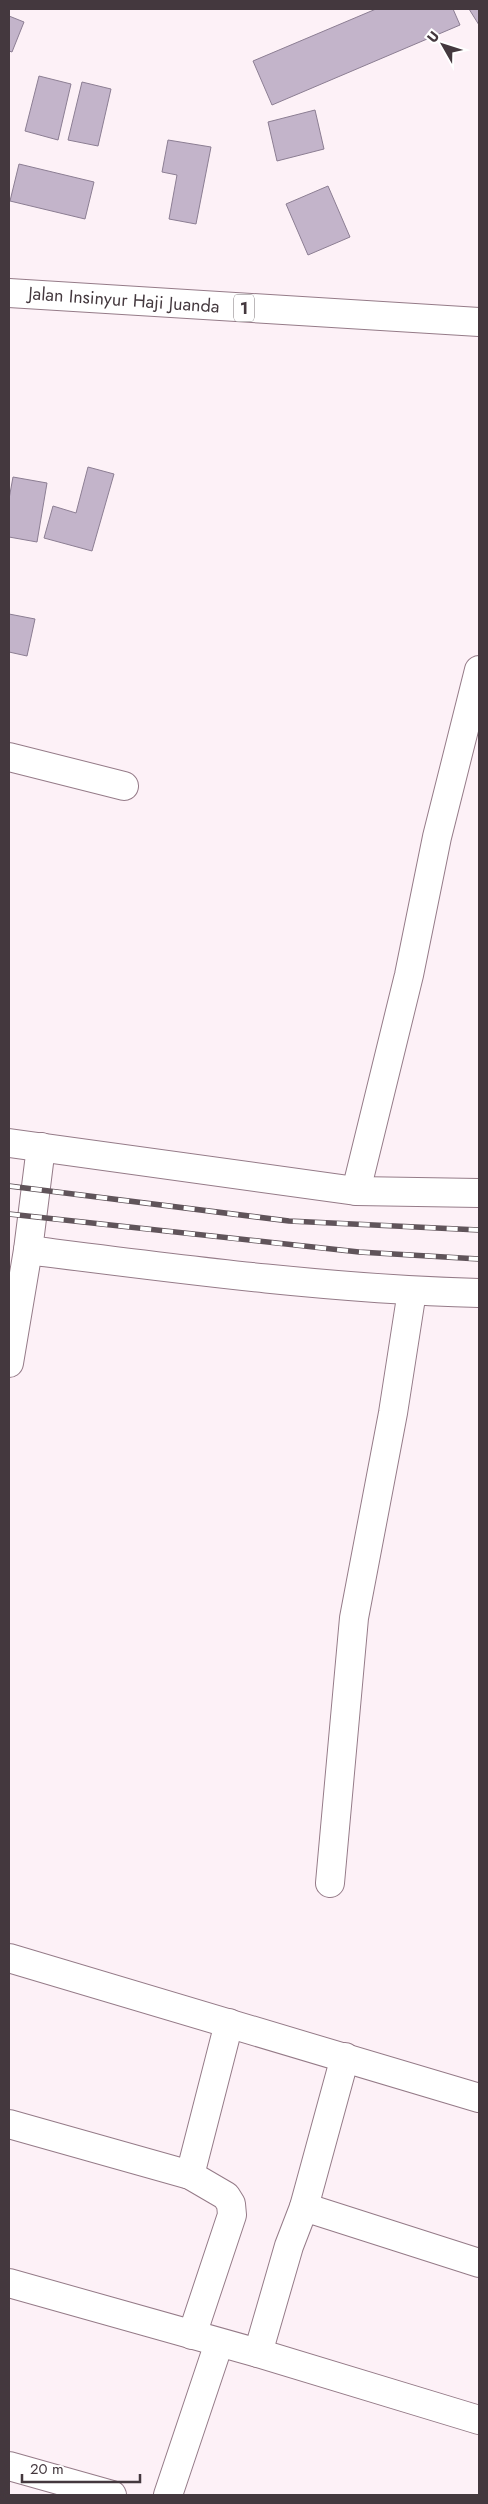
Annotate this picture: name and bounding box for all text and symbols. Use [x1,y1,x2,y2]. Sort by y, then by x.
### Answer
north arrow [418,20,468,70]
text: U [422,27,444,47]
street label: Jalan Insinyur Haji Juanda [26,280,220,320]
road number: 1 [234,294,254,322]
scale bar [22,2452,140,2484]
text: 20 m [30,2458,64,2480]

